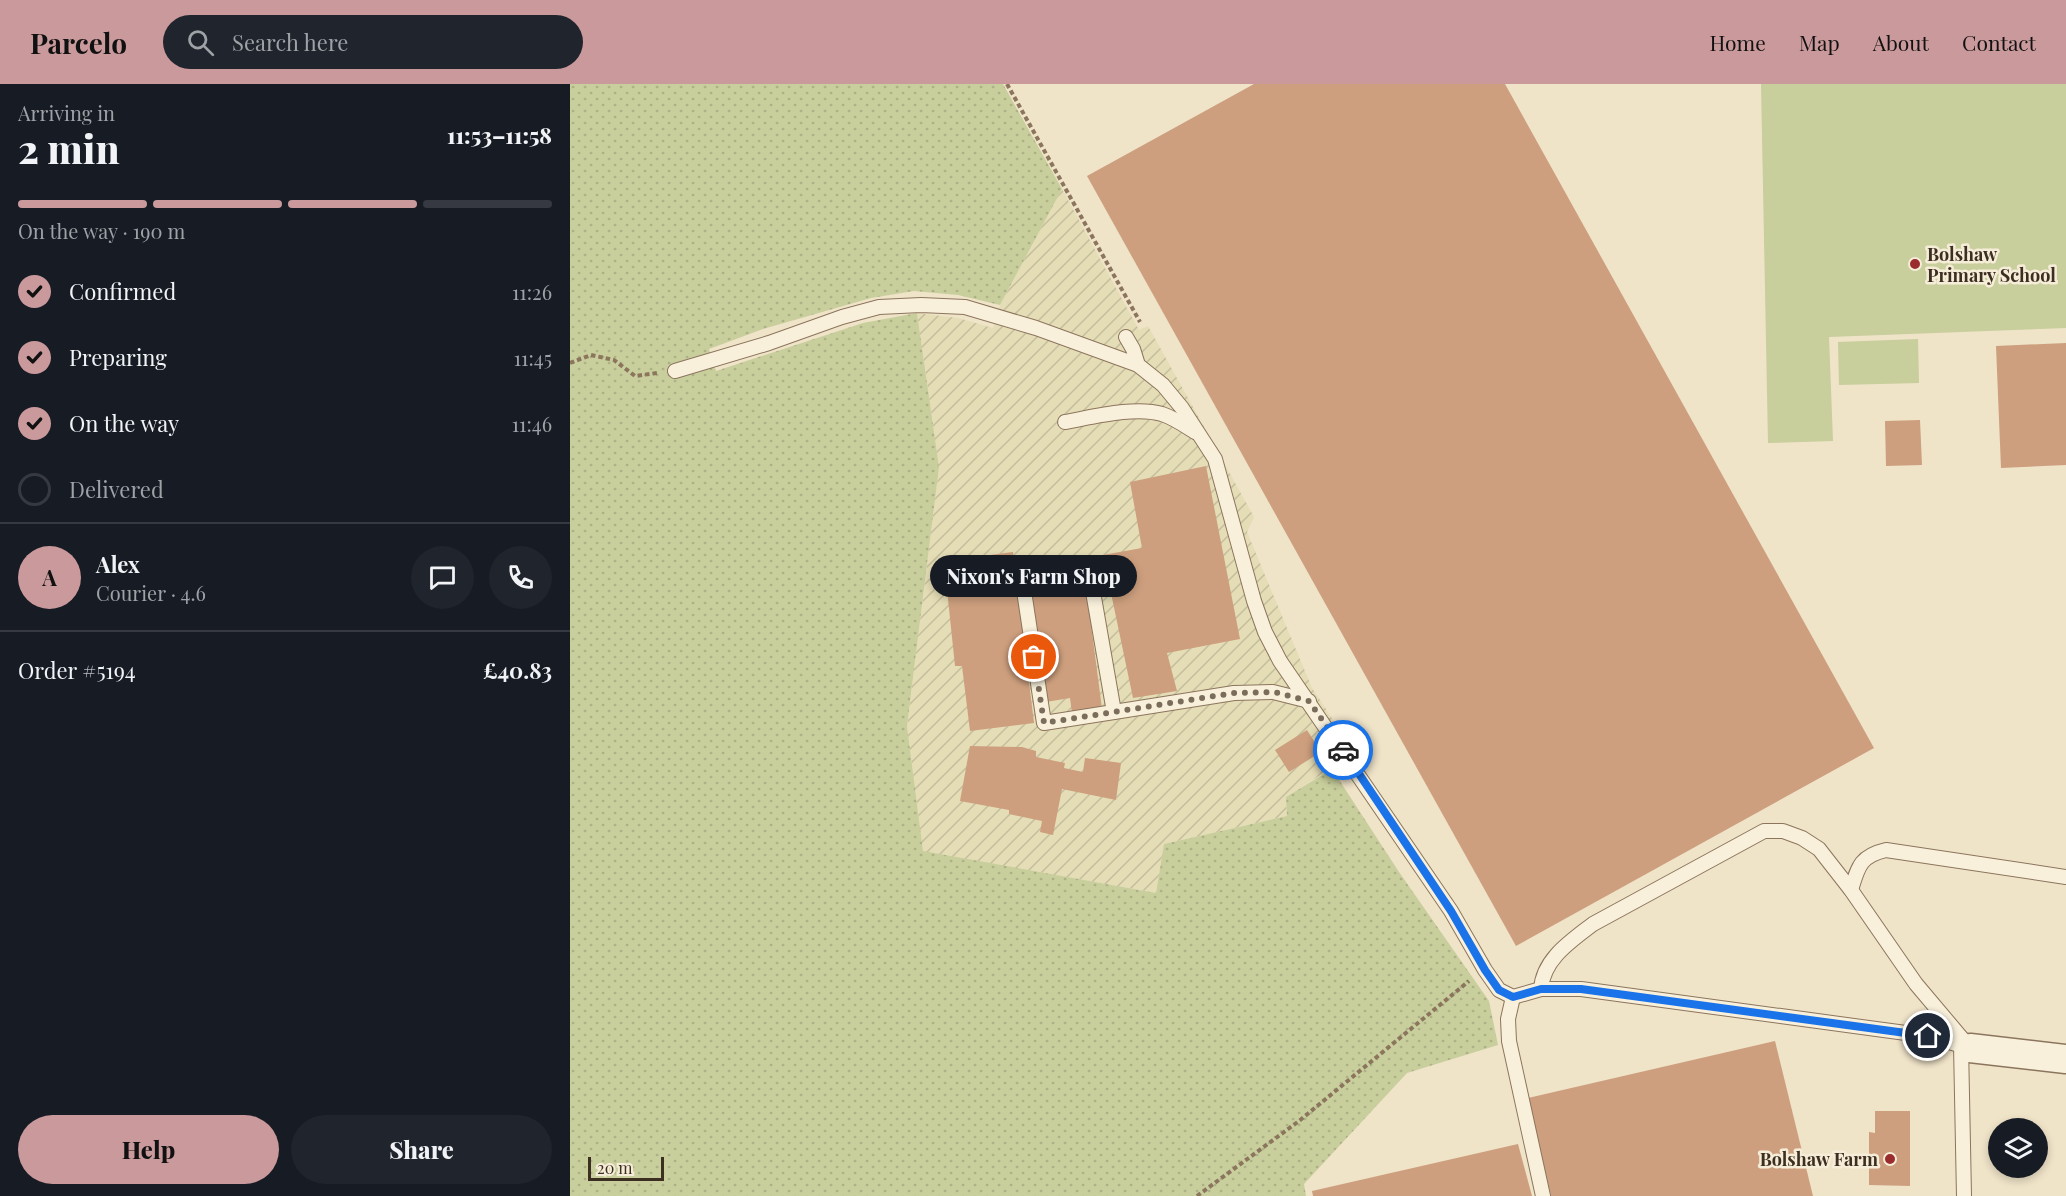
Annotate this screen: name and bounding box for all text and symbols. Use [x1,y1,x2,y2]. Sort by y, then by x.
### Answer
search box [163,15,583,69]
text: Parcelo [30,24,127,61]
icon: search [184,26,217,59]
text: Search here [232,27,348,57]
text: Home [1710,28,1766,56]
text: Map [1799,28,1840,56]
text: About [1873,28,1929,56]
text: Contact [1962,28,2036,56]
text: Arriving in [18,99,115,126]
text: 11:53–11:58 [447,120,552,150]
text: 2 min [18,122,120,174]
text: On the way · 190 m [18,217,185,244]
place label: Bolshaw Primary School [1927,242,2056,287]
marker: Bolshaw Primary School [1908,257,1922,271]
icon: check [18,275,51,308]
text: Confirmed [69,276,176,306]
text: 11:26 [512,278,552,305]
icon: check [18,341,51,374]
text: Preparing [69,342,167,372]
text: 11:45 [514,344,552,371]
icon: check [18,407,51,440]
text: On the way [69,408,179,438]
text: 11:46 [512,410,552,437]
text: Delivered [69,474,164,504]
button: chat [411,546,474,609]
button: phone [489,546,552,609]
text: Alex [96,549,140,579]
callout: Nixon's Farm Shop [930,555,1138,597]
text: A [42,562,57,592]
text: Nixon's Farm Shop [946,562,1121,589]
text: Courier · 4.6 [96,579,206,606]
pin [1008,631,1059,682]
icon: bag [1017,640,1050,673]
text: Order #5194 [18,655,136,685]
text: £40.83 [483,655,552,685]
courier [1313,720,1373,780]
icon: car [1327,734,1360,767]
pin [1902,1010,1953,1061]
icon: home [1911,1019,1944,1052]
button: Help [18,1115,279,1184]
button: Share [291,1115,552,1184]
map controls [1988,1118,2048,1178]
button: layers [1988,1118,2048,1178]
place label: Bolshaw Farm [1760,1147,1879,1171]
marker: Bolshaw Farm [1883,1152,1897,1166]
scale bar [588,1154,664,1182]
text: 20 m [597,1157,632,1178]

